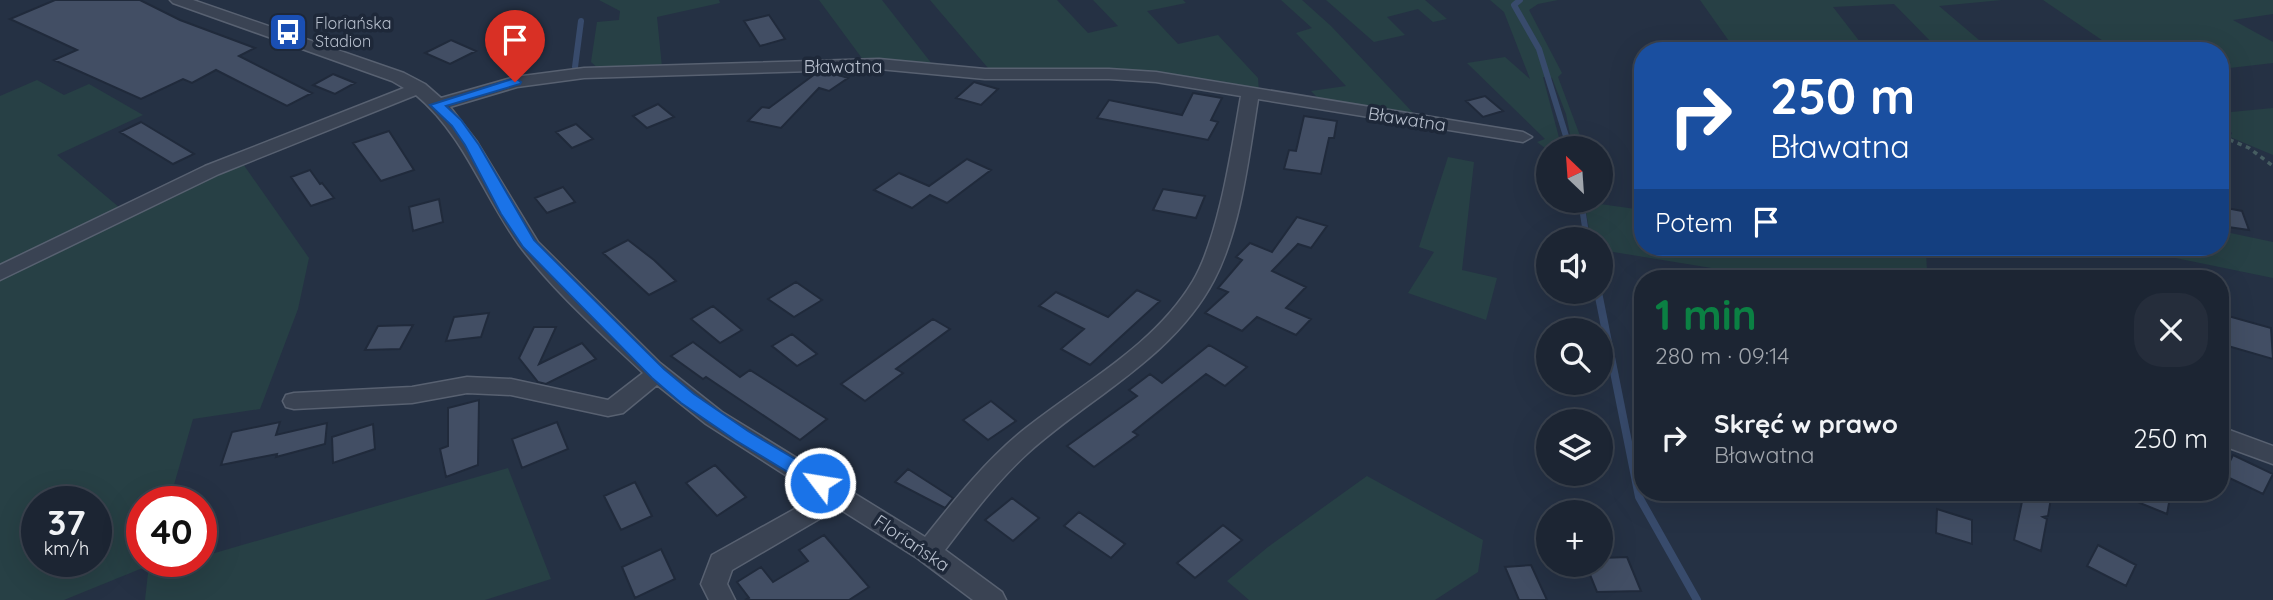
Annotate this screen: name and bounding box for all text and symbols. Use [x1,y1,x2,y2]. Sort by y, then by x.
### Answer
pin [485,10,545,82]
bus stop icon: Floriańska Stadion [267,11,309,53]
place label: Floriańska Stadion [315,13,391,51]
icon: arrive [496,21,534,59]
street label: Bławatna [804,55,882,78]
text: 250 m [1770,65,1915,126]
icon: right [1655,70,1746,161]
street label: Bławatna [1366,101,1448,137]
text: Bławatna [1770,126,1910,166]
north arrow [1536,136,1614,214]
map controls [1536,136,1613,577]
icon: arrive [1747,203,1785,241]
text: Potem [1655,206,1733,239]
button: sound [1536,227,1613,304]
text: 1 min [1655,288,1757,341]
button: close [2134,293,2208,367]
button: search [1536,318,1613,395]
text: 280 m · 09:14 [1655,341,1789,370]
text: Skręć w prawo [1714,407,1898,440]
button: layers [1536,409,1613,486]
icon: right [1655,419,1693,457]
text: 250 m [2133,422,2208,455]
text: Bławatna [1714,440,1814,469]
position arrow [783,446,857,520]
speed limit sign: 40 [126,486,217,577]
text: 37 [47,500,86,544]
button: + [1536,500,1613,577]
street label: Floriańska [870,509,954,577]
text: km/h [44,537,89,560]

